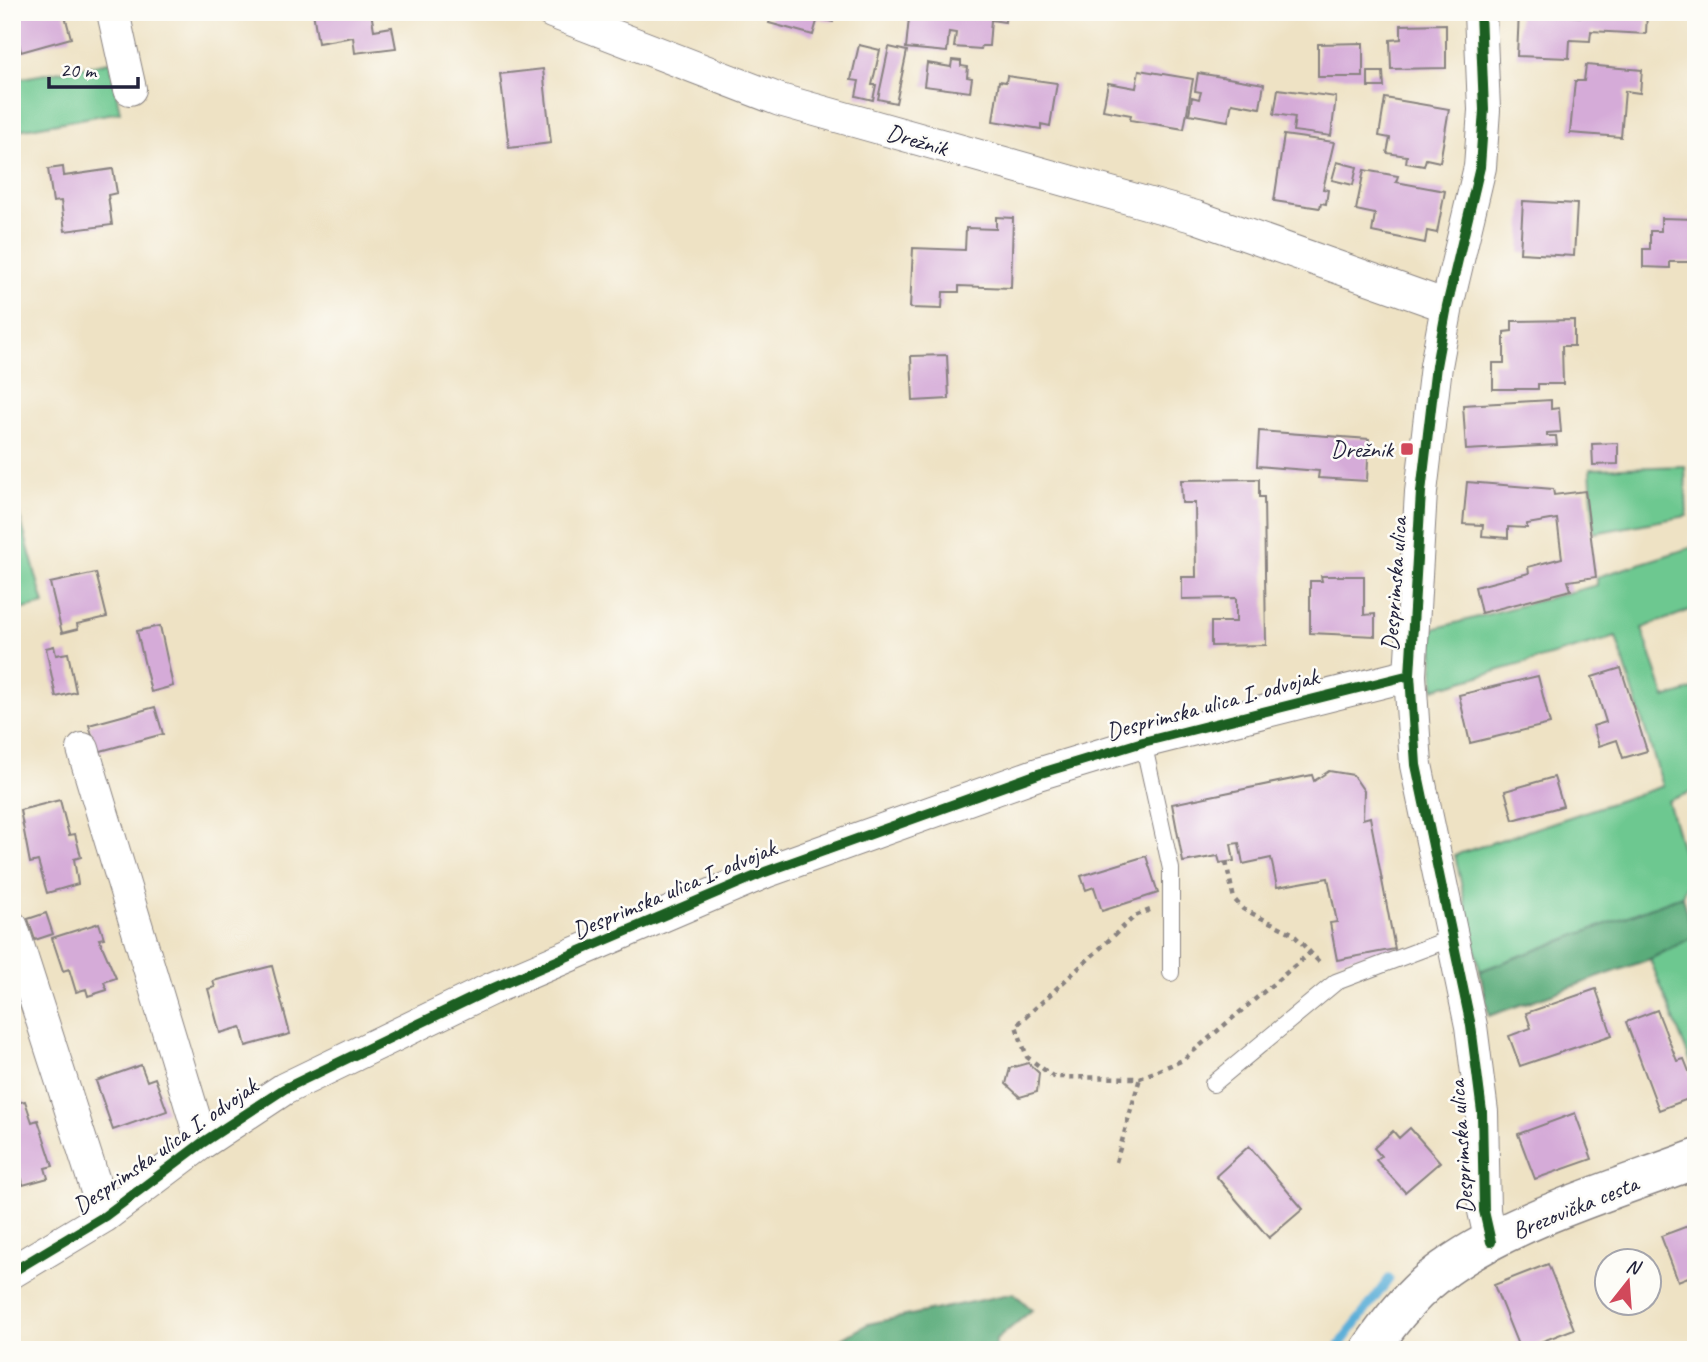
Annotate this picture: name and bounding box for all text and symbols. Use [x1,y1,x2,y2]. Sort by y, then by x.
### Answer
scale bar [49,46,138,90]
text: 20 m [60,57,98,83]
street label: Drežnik [883,117,953,164]
place label: Drežnik [1331,434,1395,464]
marker: Drežnik [1399,441,1415,457]
street label: Desprimska ulica [1374,514,1414,652]
street label: Desprimska ulica I. odvojak [1103,661,1323,747]
street label: Desprimska ulica I. odvojak [568,832,782,945]
street label: Desprimska ulica I. odvojak [67,1070,265,1221]
street label: Desprimska ulica [1441,1077,1481,1215]
street label: Brezovička cesta [1508,1167,1644,1246]
north arrow [1592,1246,1662,1316]
text: N [1624,1254,1645,1281]

